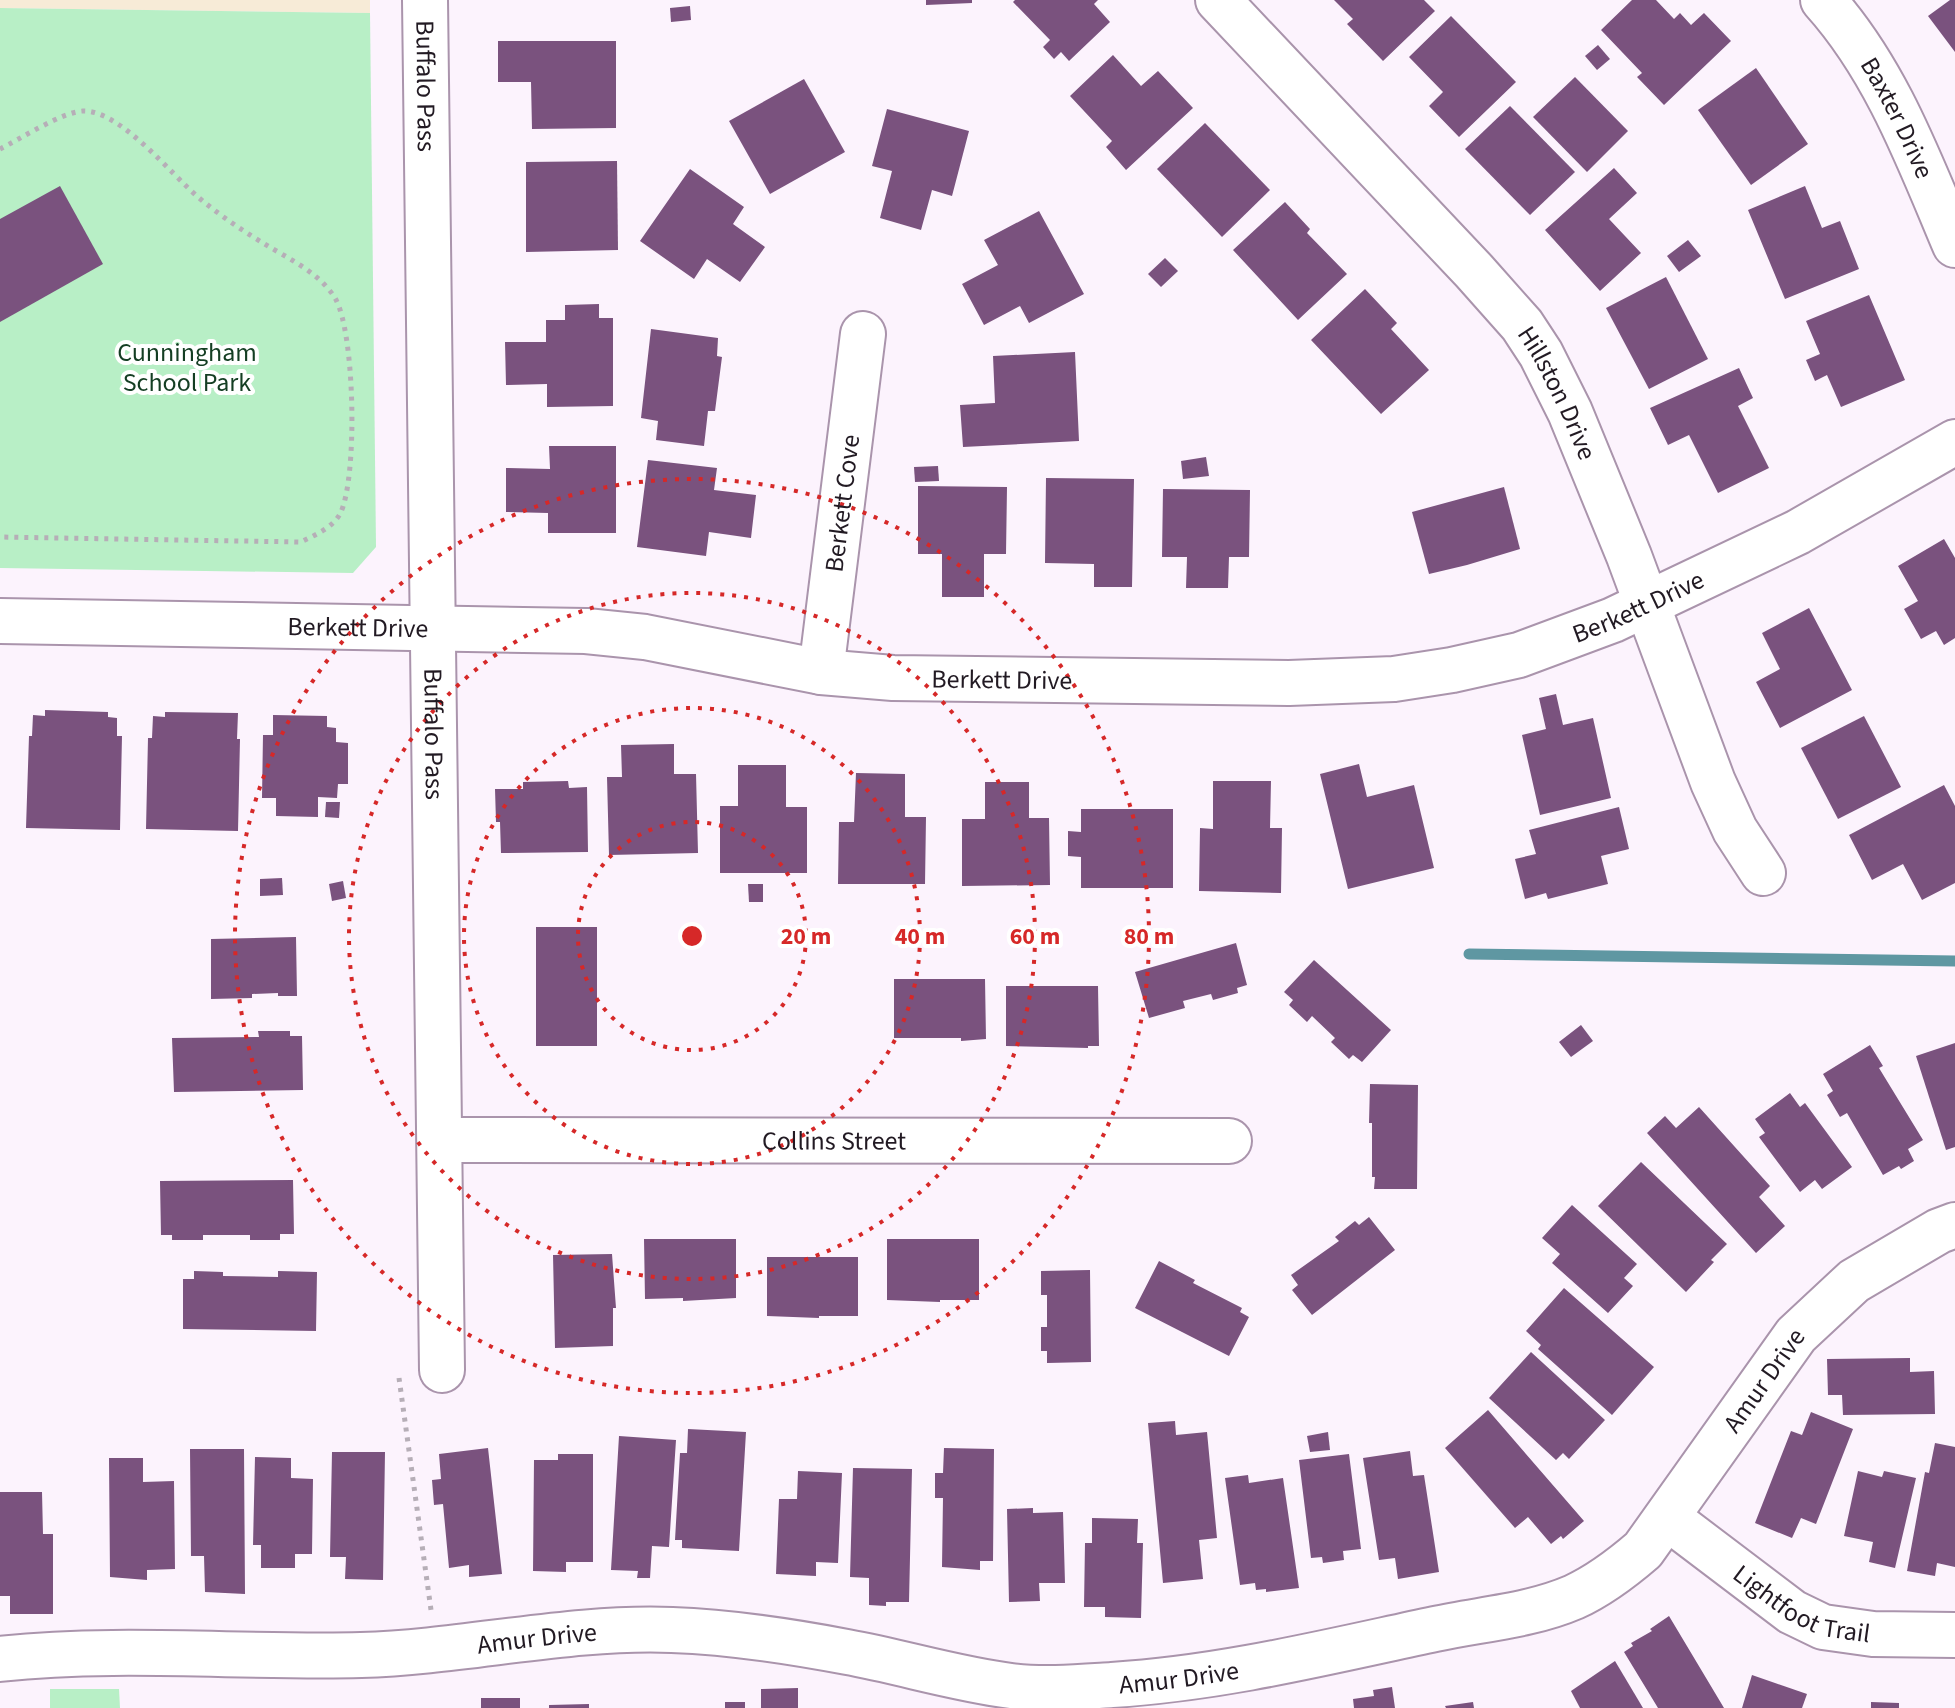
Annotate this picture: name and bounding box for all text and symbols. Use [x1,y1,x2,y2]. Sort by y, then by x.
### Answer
street label: Buffalo Pass [406,20,445,152]
street label: Baxter Drive [1851,50,1943,184]
street label: Hillston Drive [1508,319,1606,466]
park label: Cunningham School Park [117,334,257,401]
street label: Berkett Cove [816,432,869,574]
street label: Berkett Drive [1567,561,1710,653]
street label: Berkett Drive [287,608,429,647]
street label: Berkett Drive [931,660,1073,699]
street label: Buffalo Pass [414,668,453,800]
text: 20 m [781,919,831,954]
text: 40 m [895,919,945,954]
text: 60 m [1010,919,1060,954]
text: 80 m [1124,919,1174,954]
centre of rings [678,922,706,950]
street label: Collins Street [762,1122,906,1160]
street label: Amur Drive [1714,1321,1814,1440]
street label: Lightfoot Trail [1725,1556,1873,1652]
street label: Amur Drive [475,1614,598,1664]
street label: Amur Drive [1118,1652,1242,1703]

